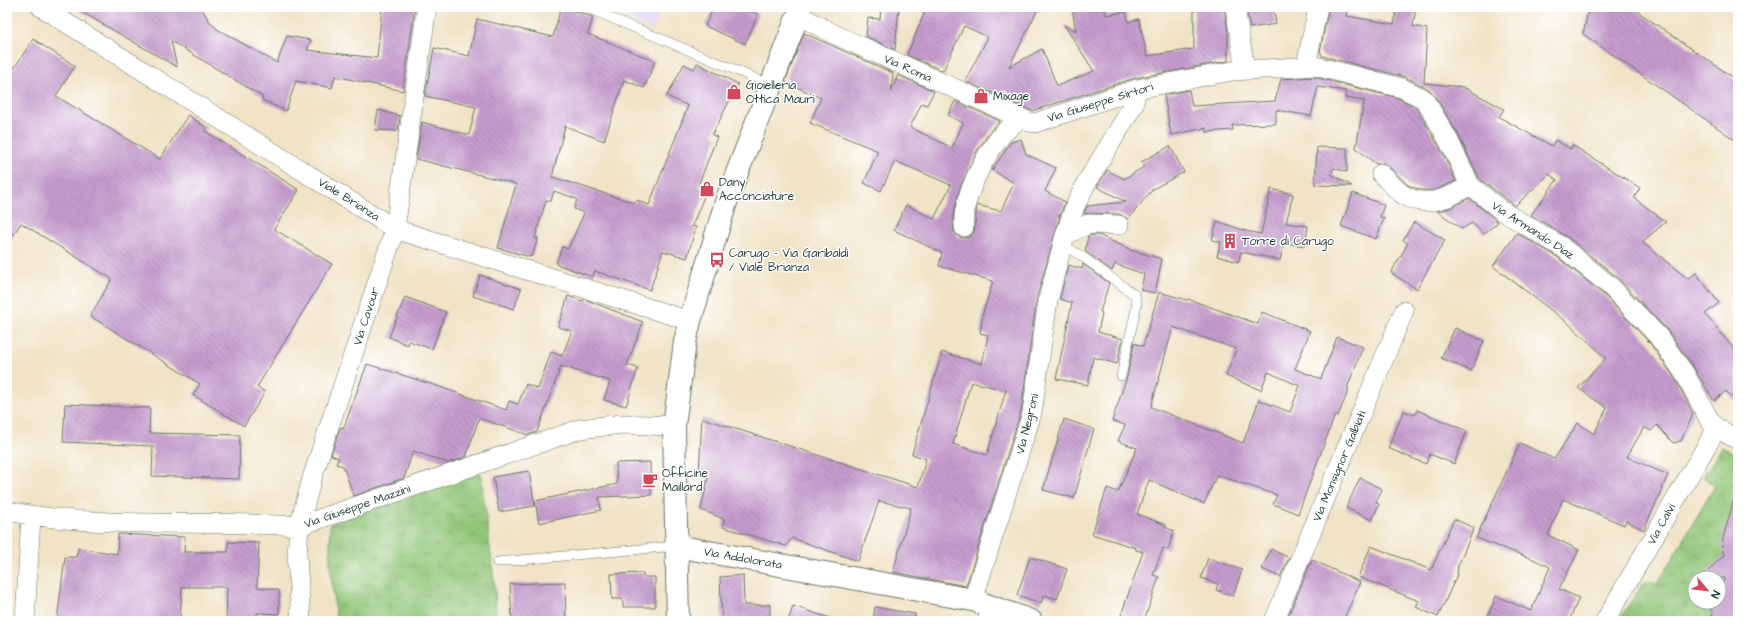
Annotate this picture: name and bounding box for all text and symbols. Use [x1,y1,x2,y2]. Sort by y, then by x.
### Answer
street label: Via Roma [881,50,935,87]
place label: Gioielleria Ottica Mauri [746,77,815,108]
street label: Via Giuseppe Sirtori [1045,78,1155,127]
shop icon: Gioielleria Ottica Mauri [725,83,743,101]
shop icon: Mixage [972,87,990,105]
place label: Mixage [993,88,1030,106]
street label: Viale Brianza [315,174,383,225]
place label: Dany Acconciature [719,174,795,205]
shop icon: Dany Acconciature [698,180,716,198]
street label: Via Armando Diaz [1488,197,1577,264]
building icon: Torre di Carugo [1221,232,1239,250]
place label: Torre di Carugo [1242,233,1334,251]
place label: Carugo - Via Garibaldi / Viale Brianza [729,245,849,276]
bus stop icon: Carugo - Via Garibaldi / Viale Brianza [708,251,726,269]
street label: Via Cavour [349,284,384,348]
street label: Via Negroni [1012,392,1044,456]
street label: Via Monsignor Galbiati [1308,408,1371,525]
place label: Officine Maillard [662,465,709,496]
cafe icon: Officine Maillard [641,471,659,489]
street label: Via Giuseppe Mazzini [302,480,413,533]
street label: Via Calvi [1643,500,1680,548]
street label: Via Addolorata [702,543,783,574]
north arrow [1687,570,1727,610]
text: N [1707,588,1724,601]

